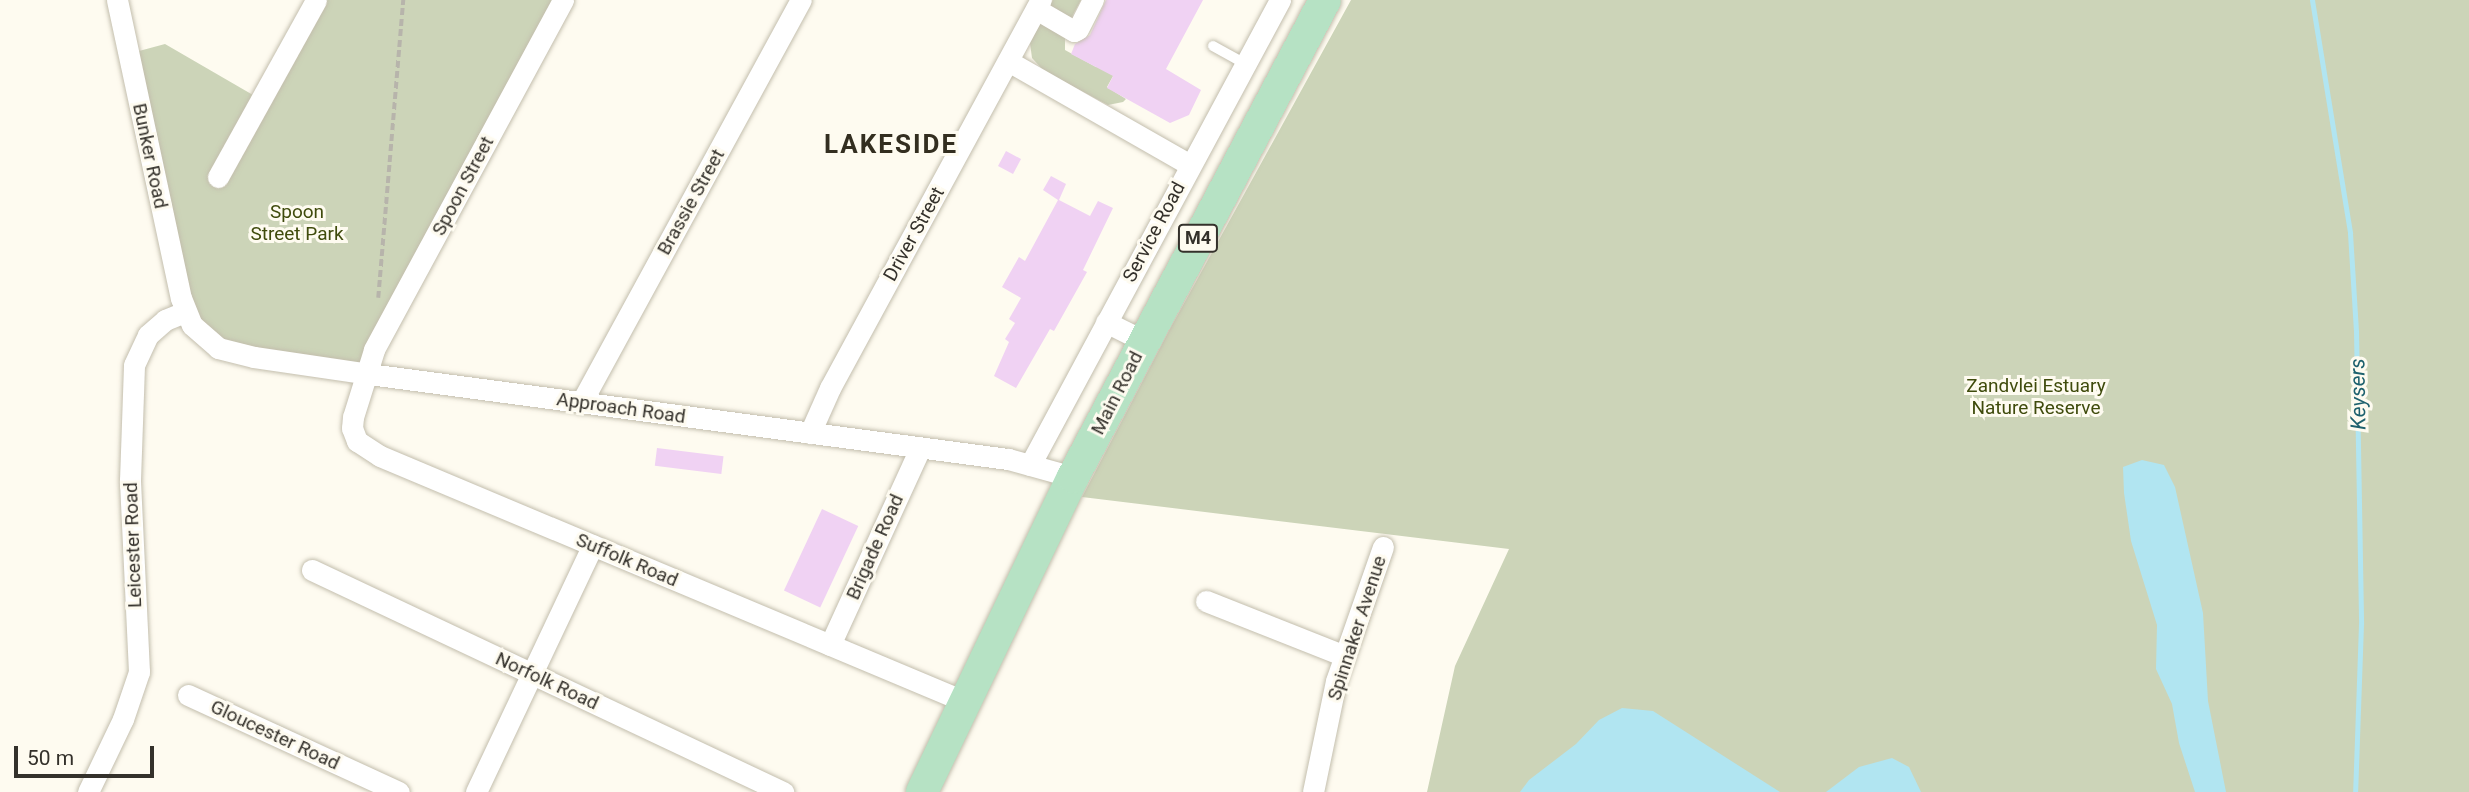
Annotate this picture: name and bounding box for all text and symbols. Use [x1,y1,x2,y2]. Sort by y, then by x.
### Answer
street label: Bunker Road [128,101,172,211]
district label: LAKESIDE [825,129,957,161]
street label: Spoon Street [427,133,499,239]
street label: Brassie Street [653,145,729,259]
street label: Service Road [1118,178,1190,286]
street label: Driver Street [879,183,949,285]
park label: Spoon Street Park [250,201,344,245]
road number: M4 [1177,224,1219,252]
street label: Main Road [1086,348,1148,438]
water label: Keysers [2345,358,2371,430]
park label: Zandvlei Estuary Nature Reserve [1966,375,2106,419]
street label: Approach Road [555,388,687,428]
street label: Leicester Road [119,482,147,608]
street label: Brigade Road [842,491,908,603]
street label: Suffolk Road [573,528,681,592]
street label: Spinnaker Avenue [1323,553,1391,703]
street label: Norfolk Road [492,647,602,715]
street label: Gloucester Road [207,695,343,775]
scale bar [18,732,158,776]
text: 50 m [27,746,74,770]

